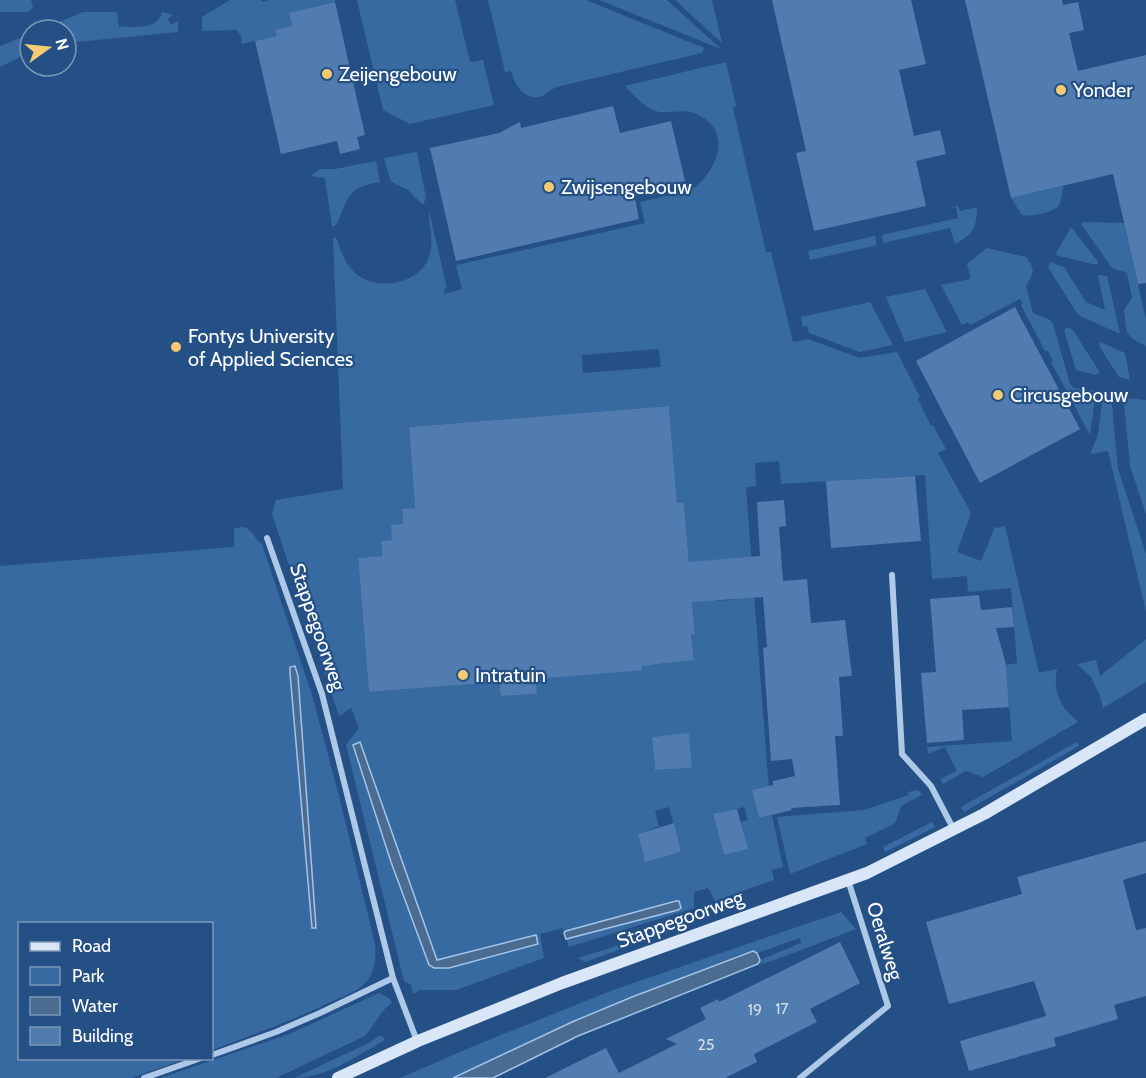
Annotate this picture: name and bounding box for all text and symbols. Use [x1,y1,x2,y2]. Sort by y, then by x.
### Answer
north arrow [18,18,78,78]
text: N [51,36,73,52]
place label: Zeijengebouw [339,62,457,86]
marker: Zeijengebouw [320,67,334,81]
place label: Yonder [1072,78,1133,102]
marker: Yonder [1054,83,1068,97]
place label: Zwijsengebouw [561,175,692,199]
marker: Zwijsengebouw [542,180,556,194]
place label: Fontys University of Applied Sciences [188,324,353,371]
marker: Fontys University of Applied Sciences [169,340,183,354]
place label: Circusgebouw [1010,383,1129,407]
marker: Circusgebouw [991,388,1005,402]
street label: Stappegoorweg [285,560,351,695]
place label: Intratuin [475,663,546,687]
marker: Intratuin [456,668,470,682]
street label: Stappegoorweg [613,885,748,953]
street label: Oeralweg [862,899,909,984]
legend [18,922,213,1060]
text: Road [72,935,111,957]
text: Park [72,965,105,987]
text: Water [72,995,118,1017]
house number: 17 [775,999,789,1018]
house number: 19 [748,1000,762,1019]
text: Building [72,1025,134,1047]
house number: 25 [697,1035,715,1054]

